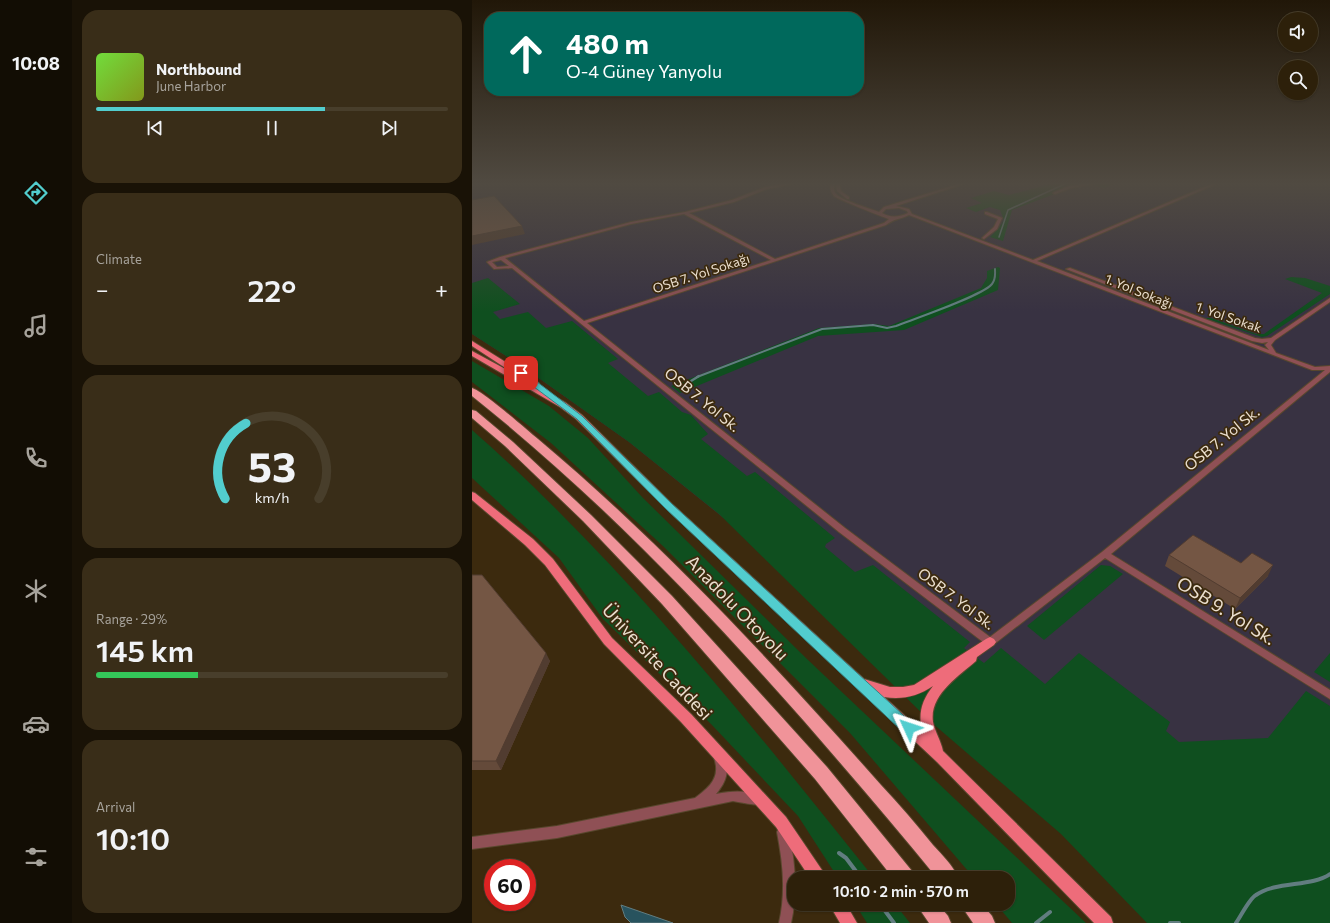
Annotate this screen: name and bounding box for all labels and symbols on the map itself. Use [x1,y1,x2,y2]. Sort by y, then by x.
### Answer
street label: OSB 7. Yol Sokağı [650,250,752,296]
street label: 1. Yol Sokağı [1103,270,1175,312]
street label: 1. Yol Sokak [1194,298,1264,336]
pin [504,356,538,390]
street label: OSB 7. Yol Sk. [661,363,744,435]
street label: OSB 7. Yol Sk. [1180,402,1263,474]
street label: Anadolu Otoyolu [682,550,794,665]
street label: OSB 7. Yol Sk. [915,564,999,633]
street label: OSB 9. Yol Sk. [1173,571,1280,649]
street label: Üniversite Caddesi [598,599,717,724]
position arrow [888,707,930,749]
speed limit sign: 60 [484,859,536,911]

